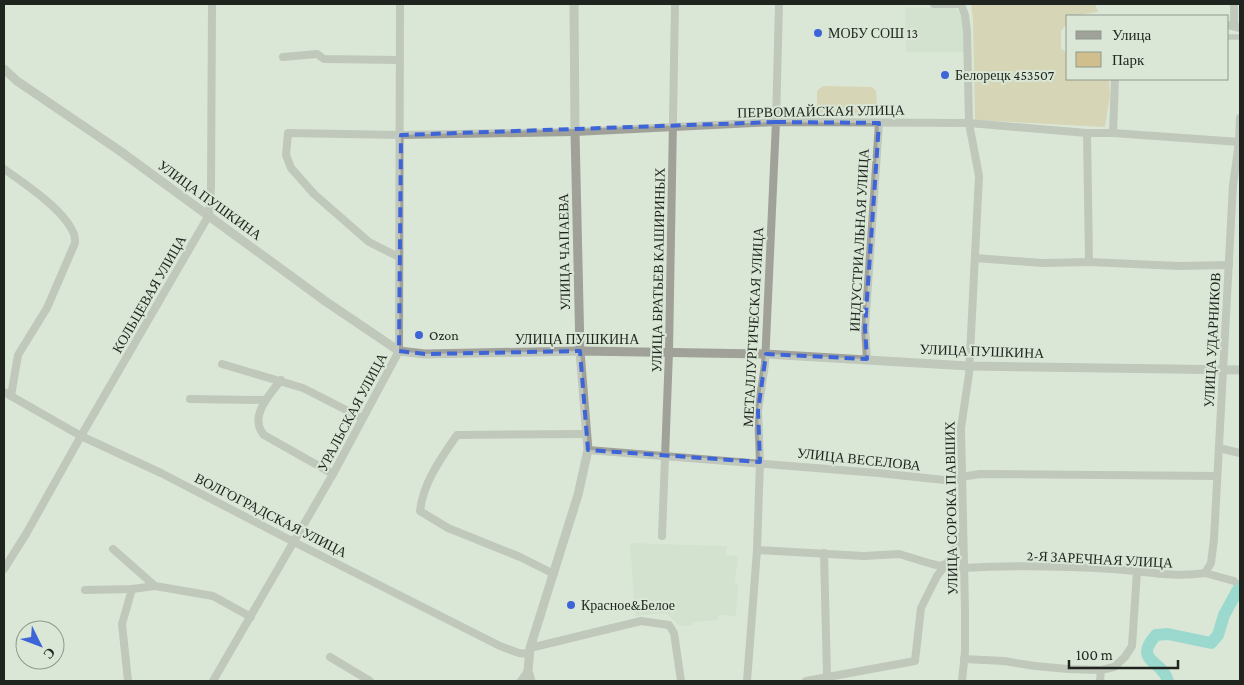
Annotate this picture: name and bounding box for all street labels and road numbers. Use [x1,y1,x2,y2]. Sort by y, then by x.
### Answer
street label: ПЕРВОМАЙСКАЯ УЛИЦА [737,102,906,120]
street label: ИНДУСТРИАЛЬНАЯ УЛИЦА [846,147,872,332]
street label: УЛИЦА ПУШКИНА [155,157,266,244]
street label: УЛИЦА БРАТЬЕВ КАШИРИНЫХ [648,167,668,373]
street label: УЛИЦА ЧАПАЕВА [555,192,573,311]
street label: МЕТАЛЛУРГИЧЕСКАЯ УЛИЦА [740,226,766,427]
street label: КОЛЬЦЕВАЯ УЛИЦА [109,232,190,356]
street label: УЛИЦА УДАРНИКОВ [1200,272,1224,408]
street label: УЛИЦА ПУШКИНА [515,331,640,347]
street label: УЛИЦА ПУШКИНА [919,341,1045,361]
street label: УРАЛЬСКАЯ УЛИЦА [314,349,390,474]
street label: УЛИЦА СОРОКА ПАВШИХ [941,421,961,595]
street label: УЛИЦА ВЕСЕЛОВА [796,445,923,474]
street label: ВОЛГОГРАДСКАЯ УЛИЦА [192,470,351,561]
street label: 2-Я ЗАРЕЧНАЯ УЛИЦА [1026,547,1175,571]

